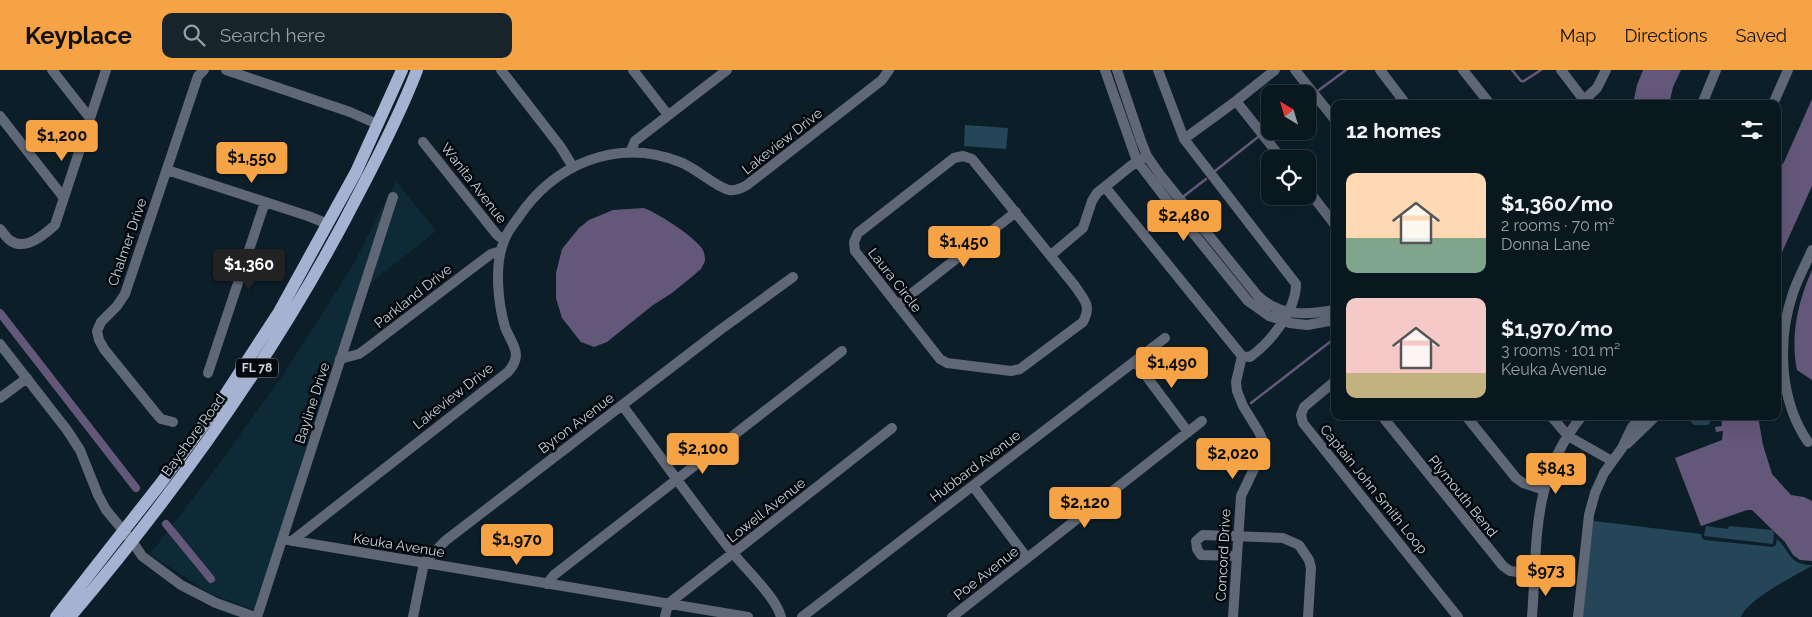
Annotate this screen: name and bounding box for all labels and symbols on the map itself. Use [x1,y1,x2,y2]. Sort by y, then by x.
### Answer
north arrow [1261,85,1316,140]
street label: Lakeview Drive [739,105,825,177]
pin: $1,200 [21,119,103,162]
street label: Wanita Avenue [438,140,510,226]
pin: $1,550 [211,142,293,184]
street label: Chalmer Drive [104,196,150,288]
pin: $2,480 [1143,200,1225,242]
pin: $1,450 [923,226,1005,268]
street label: Laura Circle [865,245,925,315]
pin: $1,360 [208,248,290,291]
street label: Parkland Drive [371,261,455,331]
pin: $1,490 [1131,346,1213,389]
road number: FL 78 [236,358,278,378]
street label: Bayline Drive [291,360,333,446]
street label: Lakeview Drive [410,360,496,432]
street label: Byron Avenue [535,389,617,457]
street label: Bayshore Road [158,391,228,479]
street label: Captain John Smith Loop [1317,421,1431,557]
street label: Hubbard Avenue [927,427,1023,505]
pin: $2,100 [662,432,744,475]
pin: $2,020 [1192,438,1274,480]
street label: Plymouth Bend [1425,452,1501,540]
pin: $843 [1526,452,1586,495]
street label: Lowell Avenue [724,474,808,546]
pin: $2,120 [1044,486,1126,529]
street label: Concord Drive [1213,508,1233,602]
pin: $1,970 [476,524,558,566]
street label: Keuka Avenue [352,530,446,560]
street label: Poe Avenue [951,543,1021,603]
pin: $973 [1516,554,1576,597]

